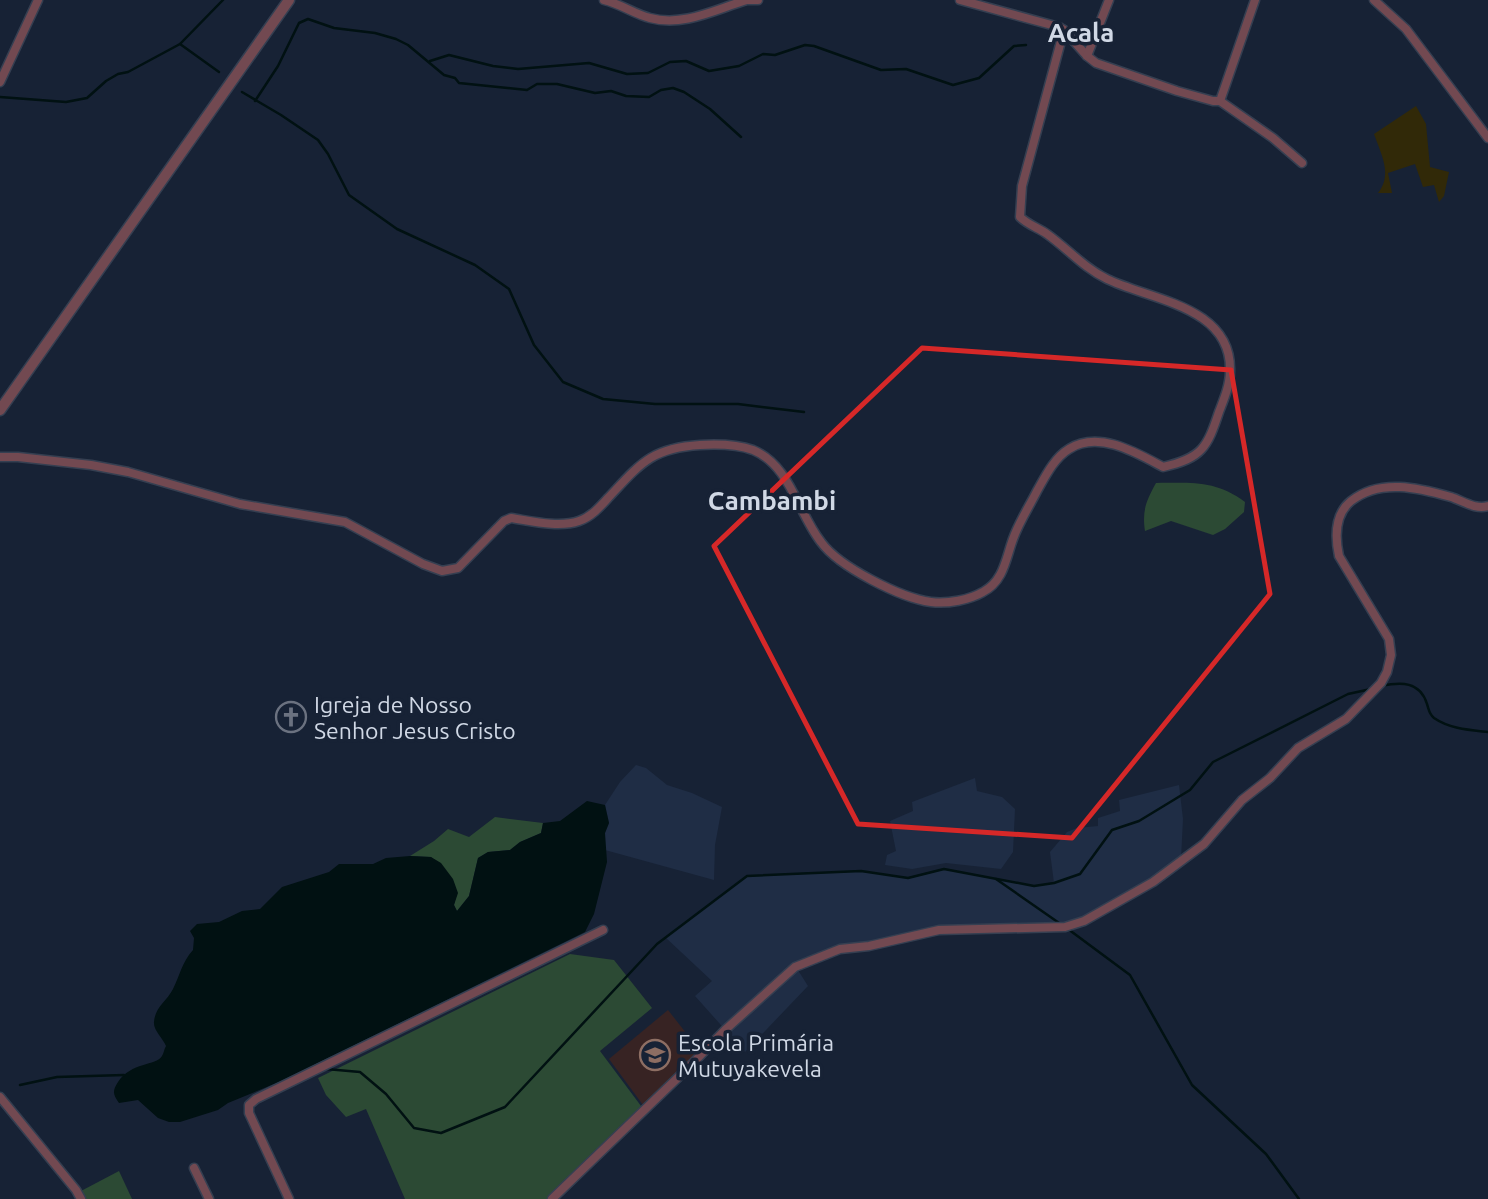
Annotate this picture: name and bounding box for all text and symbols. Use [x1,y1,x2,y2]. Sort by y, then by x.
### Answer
district label: Acala [1048,18,1114,47]
district label: Cambambi [708,486,836,515]
place label: Igreja de Nosso Senhor Jesus Cristo [314,692,516,743]
church icon: Igreja de Nosso Senhor Jesus Cristo [274,700,308,734]
place label: Escola Primária Mutuyakevela [678,1030,834,1081]
school or university icon: Escola Primária Mutuyakevela [638,1038,672,1072]

